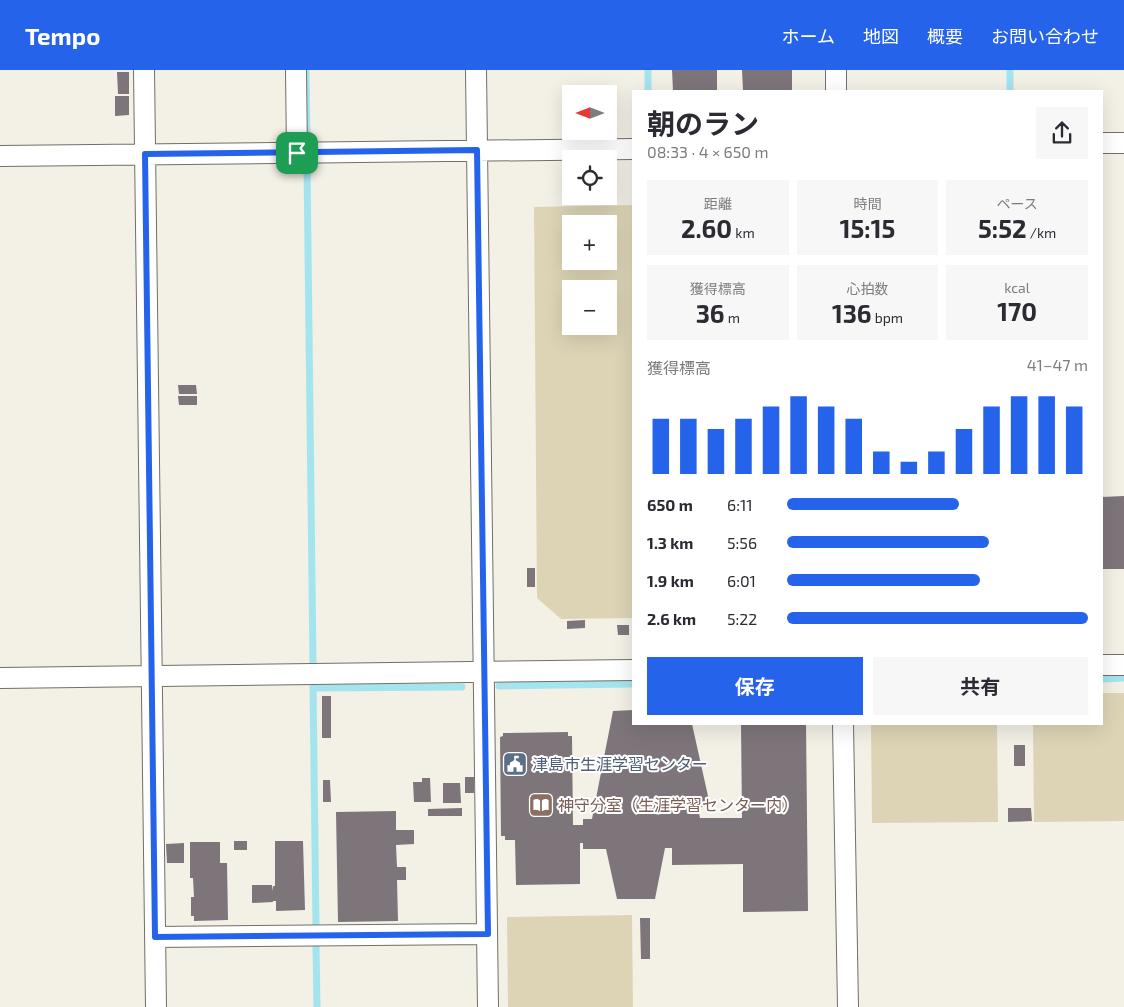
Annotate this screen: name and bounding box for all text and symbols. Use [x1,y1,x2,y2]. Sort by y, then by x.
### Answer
text: Tempo [25,21,100,50]
text: ホーム [782,25,835,47]
text: 地図 [863,25,899,47]
text: 概要 [927,25,963,47]
text: お問い合わせ [991,25,1099,47]
north arrow [562,85,618,140]
map controls [562,85,617,335]
text: 朝のラン [647,106,759,140]
button: share [1036,107,1088,159]
pin [276,132,318,174]
icon: arrive [283,139,311,167]
text: 08:33 · 4 × 650 m [647,142,769,161]
button: locate [562,150,617,205]
text: 距離 [704,195,732,212]
text: 時間 [853,195,881,212]
text: ペース [997,195,1038,212]
text: 2.60 [681,213,732,243]
text: 15:15 [840,213,895,243]
text: 5:52 [978,213,1027,243]
button: + [562,215,617,270]
text: km [732,224,755,241]
text: /km [1027,224,1056,241]
text: kcal [1004,279,1030,296]
button: − [562,280,617,335]
text: 獲得標高 [690,280,746,297]
text: 心拍数 [846,280,888,297]
text: 170 [997,296,1037,326]
text: 36 [696,298,725,328]
text: 136 [832,298,872,328]
text: m [725,309,740,326]
text: bpm [872,309,903,326]
text: 41–47 m [1027,355,1088,374]
text: 獲得標高 [647,358,711,377]
text: 650 m [647,495,693,514]
text: 6:11 [727,495,753,514]
text: 1.3 km [647,533,693,552]
text: 5:56 [727,533,757,552]
text: 1.9 km [647,571,694,590]
text: 6:01 [727,571,756,590]
text: 2.6 km [647,609,696,628]
text: 5:22 [727,609,757,628]
button: 保存 [647,657,863,715]
button: 共有 [873,657,1088,715]
public building icon: 津島市生涯学習センター [502,751,528,777]
place label: 津島市生涯学習センター [532,754,708,773]
library icon: 神守分室（生涯学習センター内） [528,792,554,818]
place label: 神守分室（生涯学習センター内） [558,795,798,814]

